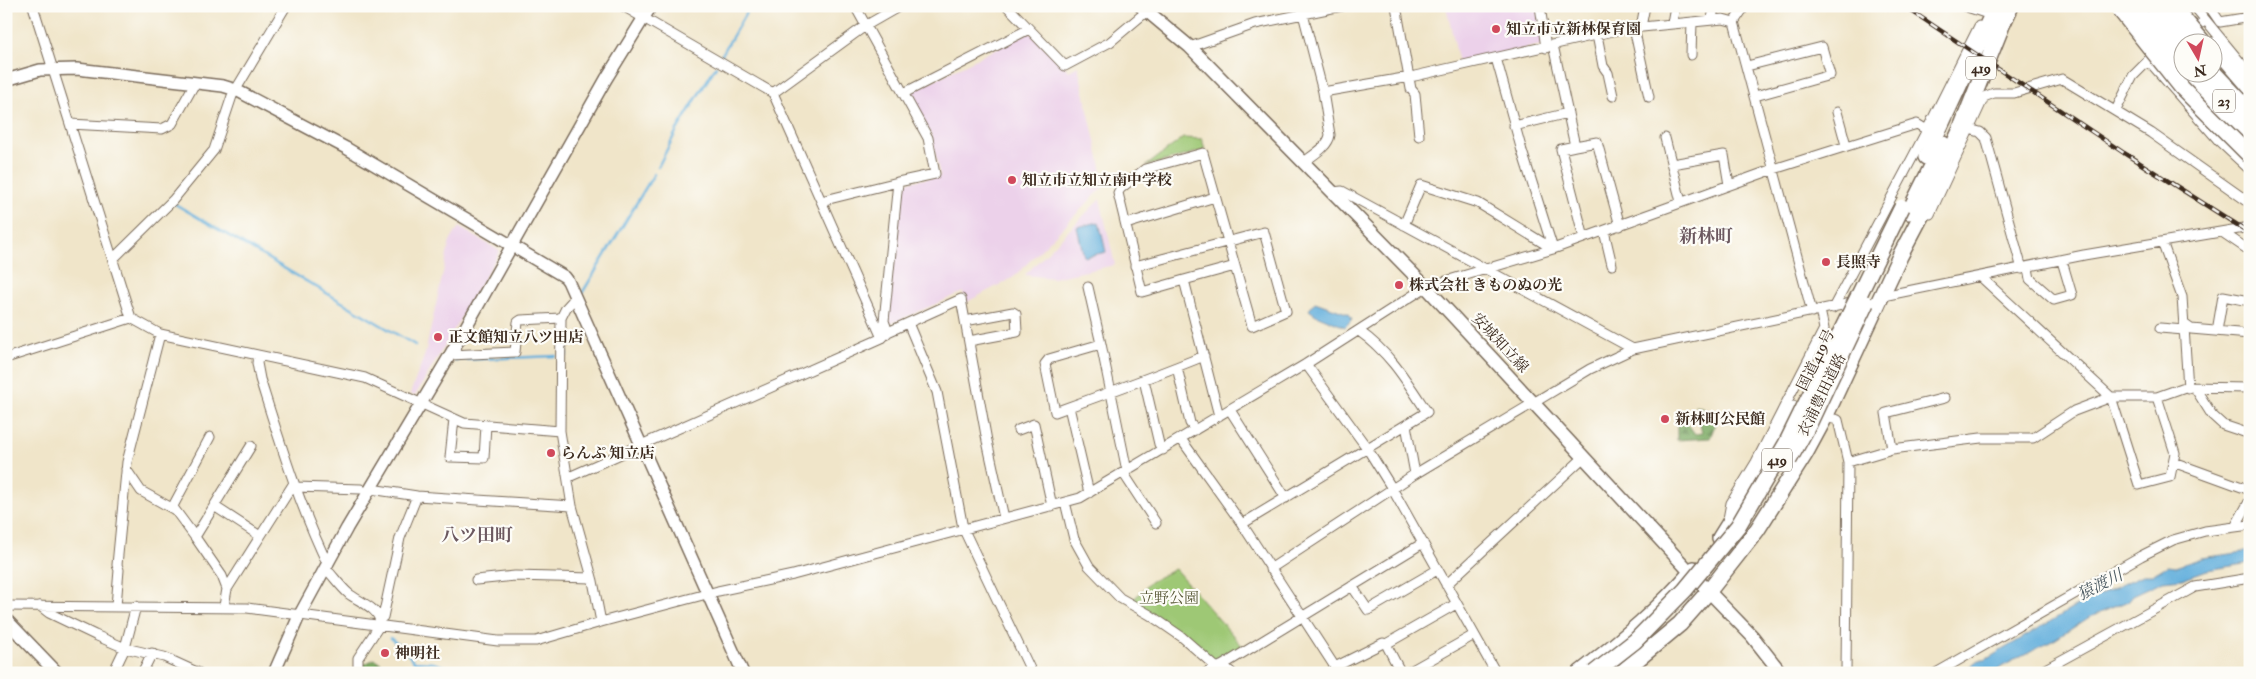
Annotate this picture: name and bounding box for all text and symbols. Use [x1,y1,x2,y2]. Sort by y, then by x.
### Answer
place label: 知立市立新林保育園 [1506,20,1641,39]
marker: 知立市立新林保育園 [1490,23,1502,35]
north arrow [2174,32,2224,82]
road number: 419 [1966,56,1996,80]
text: N [2192,61,2208,80]
road number: 23 [2213,90,2235,112]
place label: 知立市立知立南中学校 [1022,171,1172,190]
marker: 知立市立知立南中学校 [1006,174,1018,186]
district label: 新林町 [1679,225,1733,248]
place label: 長照寺 [1836,253,1881,272]
marker: 長照寺 [1820,256,1832,268]
place label: 株式会社 きものぬの光 [1409,276,1562,295]
marker: 株式会社 きものぬの光 [1393,279,1405,291]
street label: 安城知立線 [1467,309,1533,377]
street label: 国道419号 [1793,326,1839,394]
place label: 正文館知立八ツ田店 [448,328,583,347]
marker: 正文館知立八ツ田店 [432,331,444,343]
street label: 衣浦豊田道路 [1794,350,1850,440]
place label: 新林町公民館 [1675,410,1765,429]
marker: 新林町公民館 [1659,413,1671,425]
place label: らんぷ 知立店 [561,444,654,463]
marker: らんぷ 知立店 [545,447,557,459]
road number: 419 [1762,448,1792,472]
district label: 八ツ田町 [441,524,513,547]
water label: 猿渡川 [2074,564,2128,605]
park label: 立野公園 [1139,589,1199,608]
place label: 神明社 [395,644,440,663]
marker: 神明社 [379,647,391,659]

